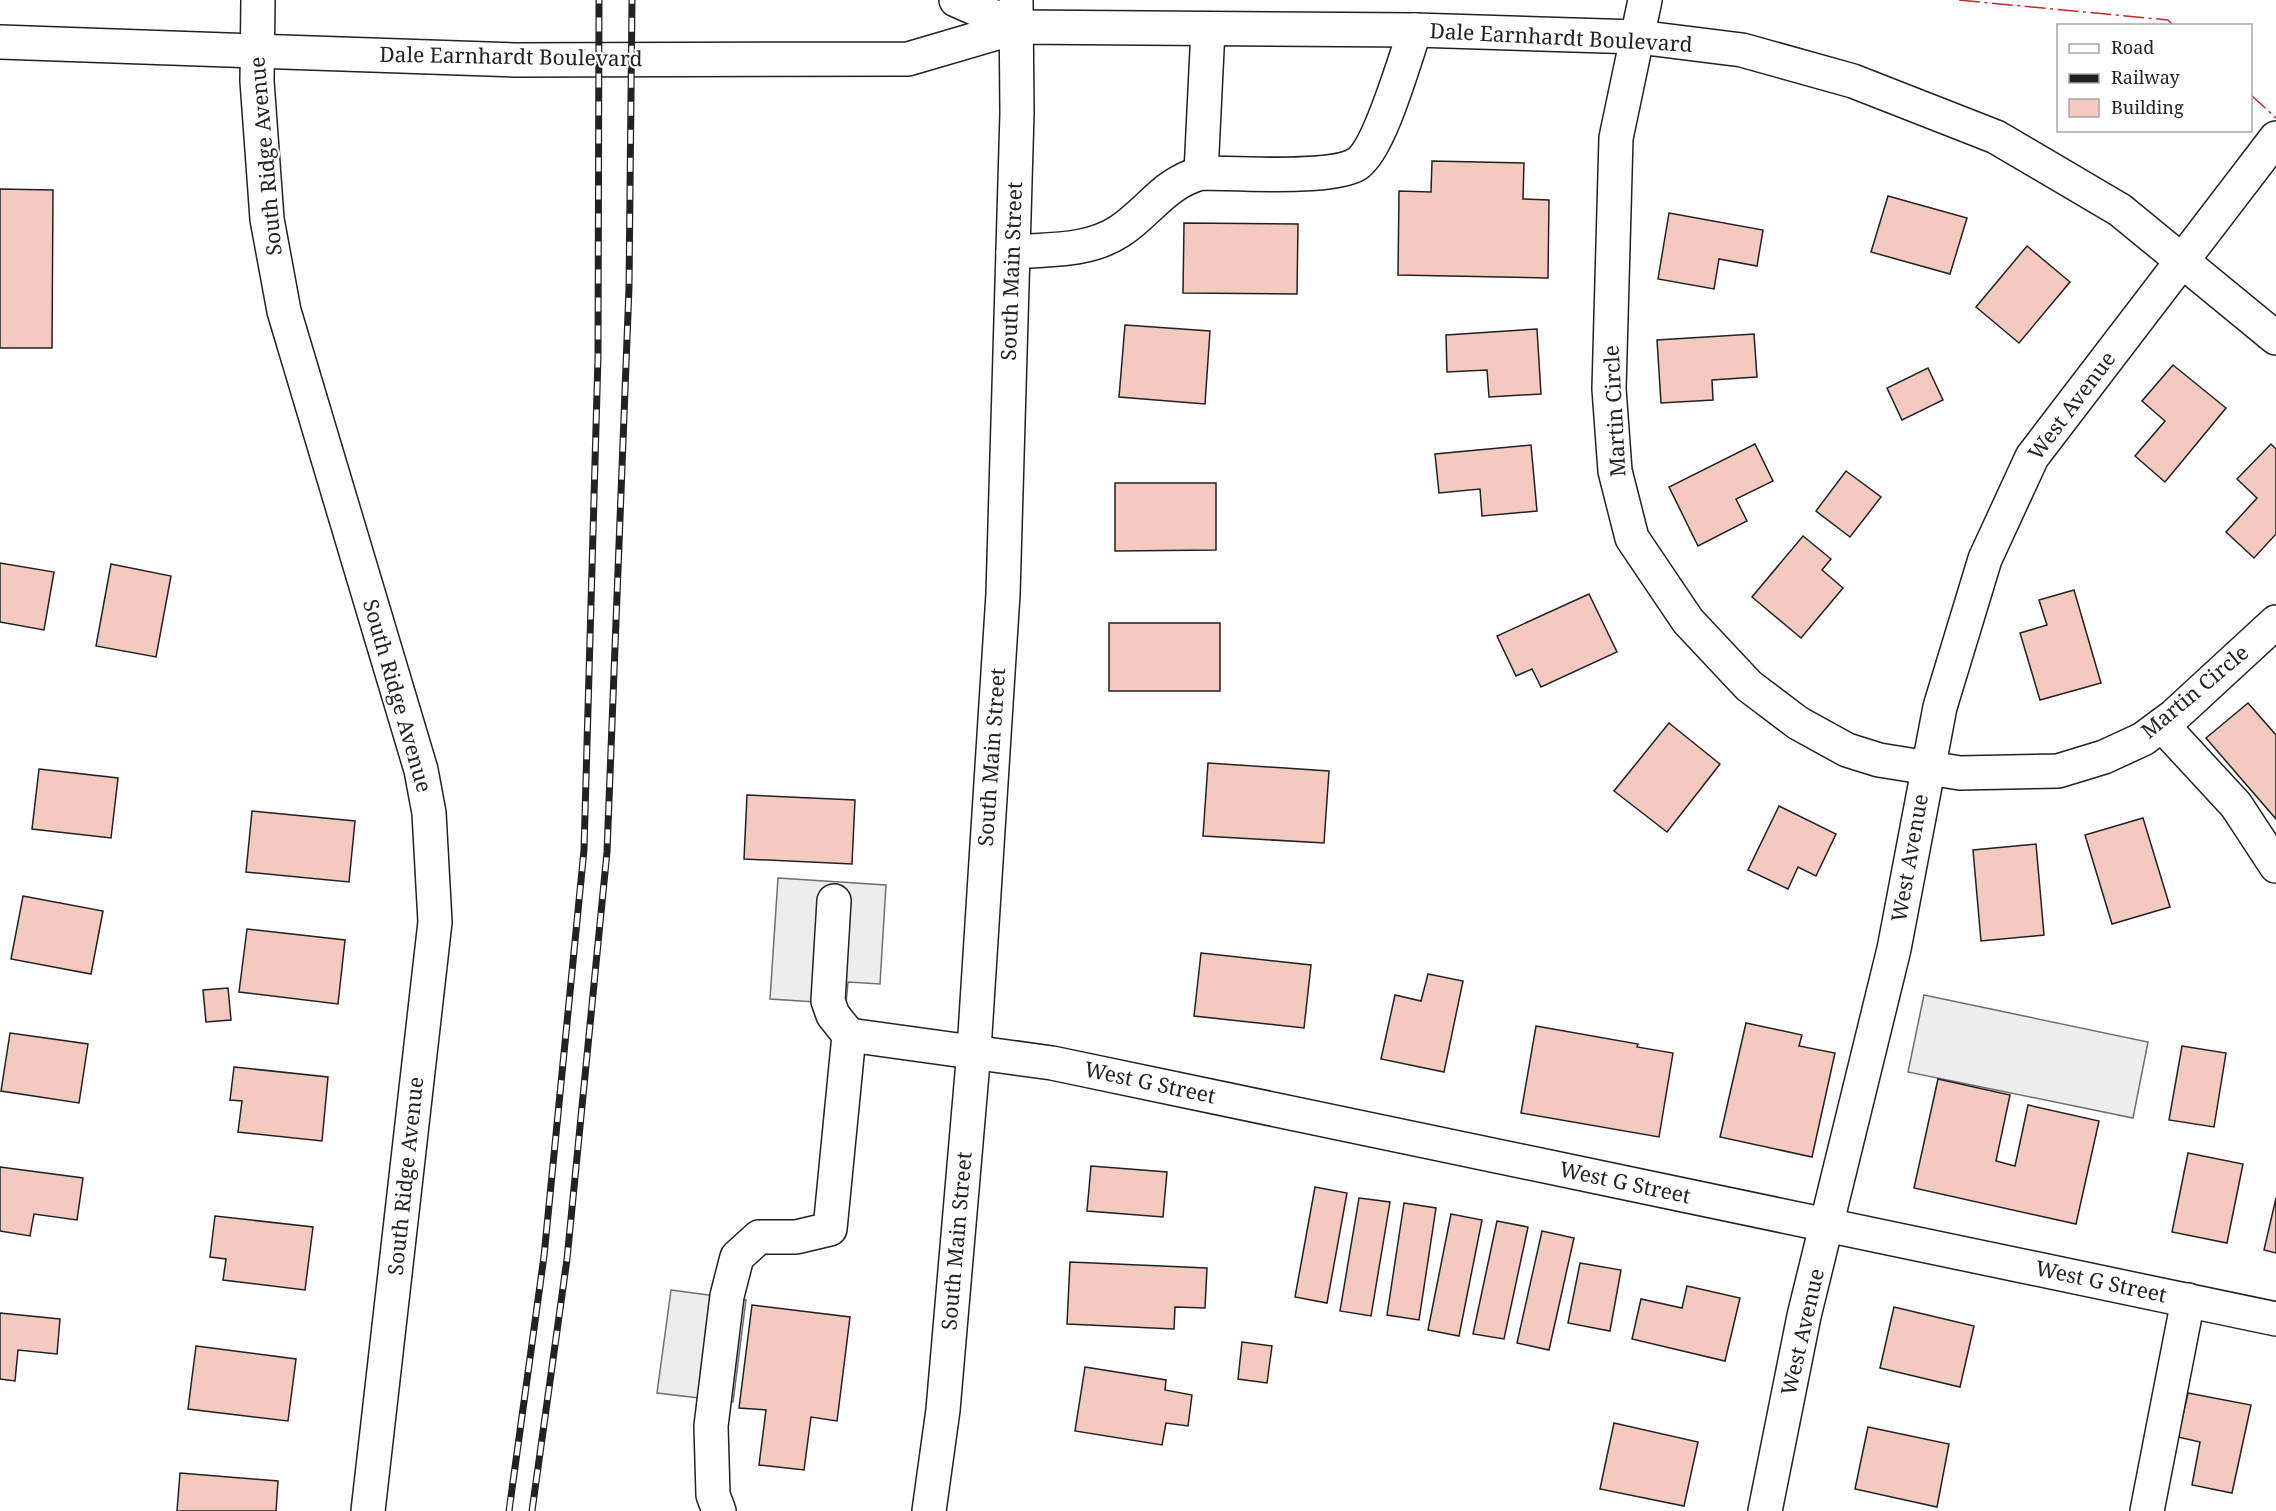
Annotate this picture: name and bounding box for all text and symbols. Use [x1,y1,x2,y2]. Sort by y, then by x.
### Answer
street label: Dale Earnhardt Boulevard [1429,16,1693,58]
legend [2057,24,2252,132]
text: Road [2111,35,2154,59]
street label: Dale Earnhardt Boulevard [379,40,643,72]
street label: South Ridge Avenue [242,55,288,257]
text: Railway [2111,65,2181,89]
text: Building [2111,95,2184,119]
street label: South Main Street [994,181,1028,361]
street label: Martin Circle [1597,344,1631,478]
street label: West Avenue [2021,345,2121,465]
street label: South Ridge Avenue [357,596,439,795]
street label: Martin Circle [2135,638,2254,744]
street label: South Main Street [971,667,1011,847]
street label: West Avenue [1884,792,1934,924]
street label: West G Street [1082,1054,1218,1110]
street label: South Ridge Avenue [381,1075,429,1277]
street label: South Main Street [934,1151,978,1331]
street label: West G Street [1557,1154,1693,1210]
street label: West G Street [2033,1253,2169,1309]
street label: West Avenue [1774,1266,1830,1398]

